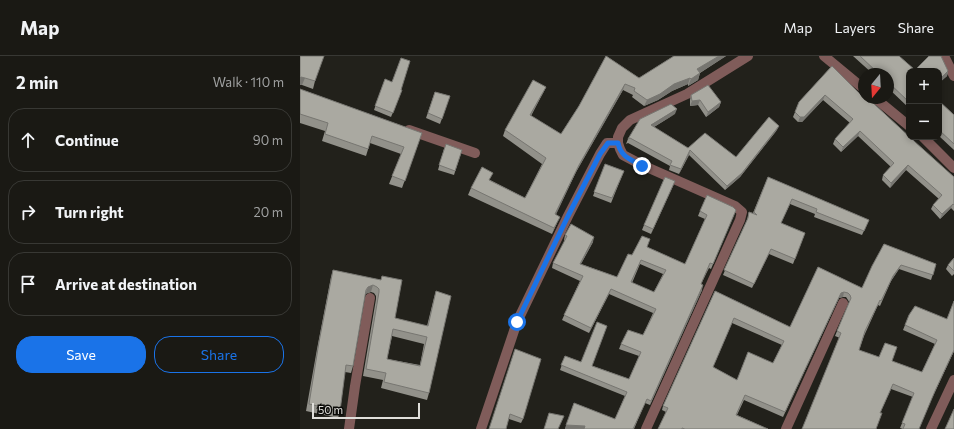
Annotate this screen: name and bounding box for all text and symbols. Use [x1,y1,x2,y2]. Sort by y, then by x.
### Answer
text: Map [20,16,59,39]
text: Map [784,19,812,36]
text: Layers [834,19,876,36]
text: Share [898,19,934,36]
north arrow [858,68,894,104]
map controls [906,68,942,140]
button: + [906,68,942,104]
text: 2 min [16,72,58,93]
text: Walk · 110 m [213,74,284,90]
button: − [906,104,942,140]
icon: ahead [17,129,39,151]
text: Continue [55,131,119,149]
text: 90 m [253,132,283,148]
route end [633,157,651,175]
icon: right [17,201,39,223]
text: Turn right [55,203,124,221]
text: 20 m [254,204,283,220]
icon: arrive [17,273,39,295]
text: Arrive at destination [55,275,197,293]
route start [508,313,526,331]
button: Save [16,336,146,373]
button: Share [154,336,284,373]
scale bar [312,401,420,420]
text: 50 m [318,403,343,416]

